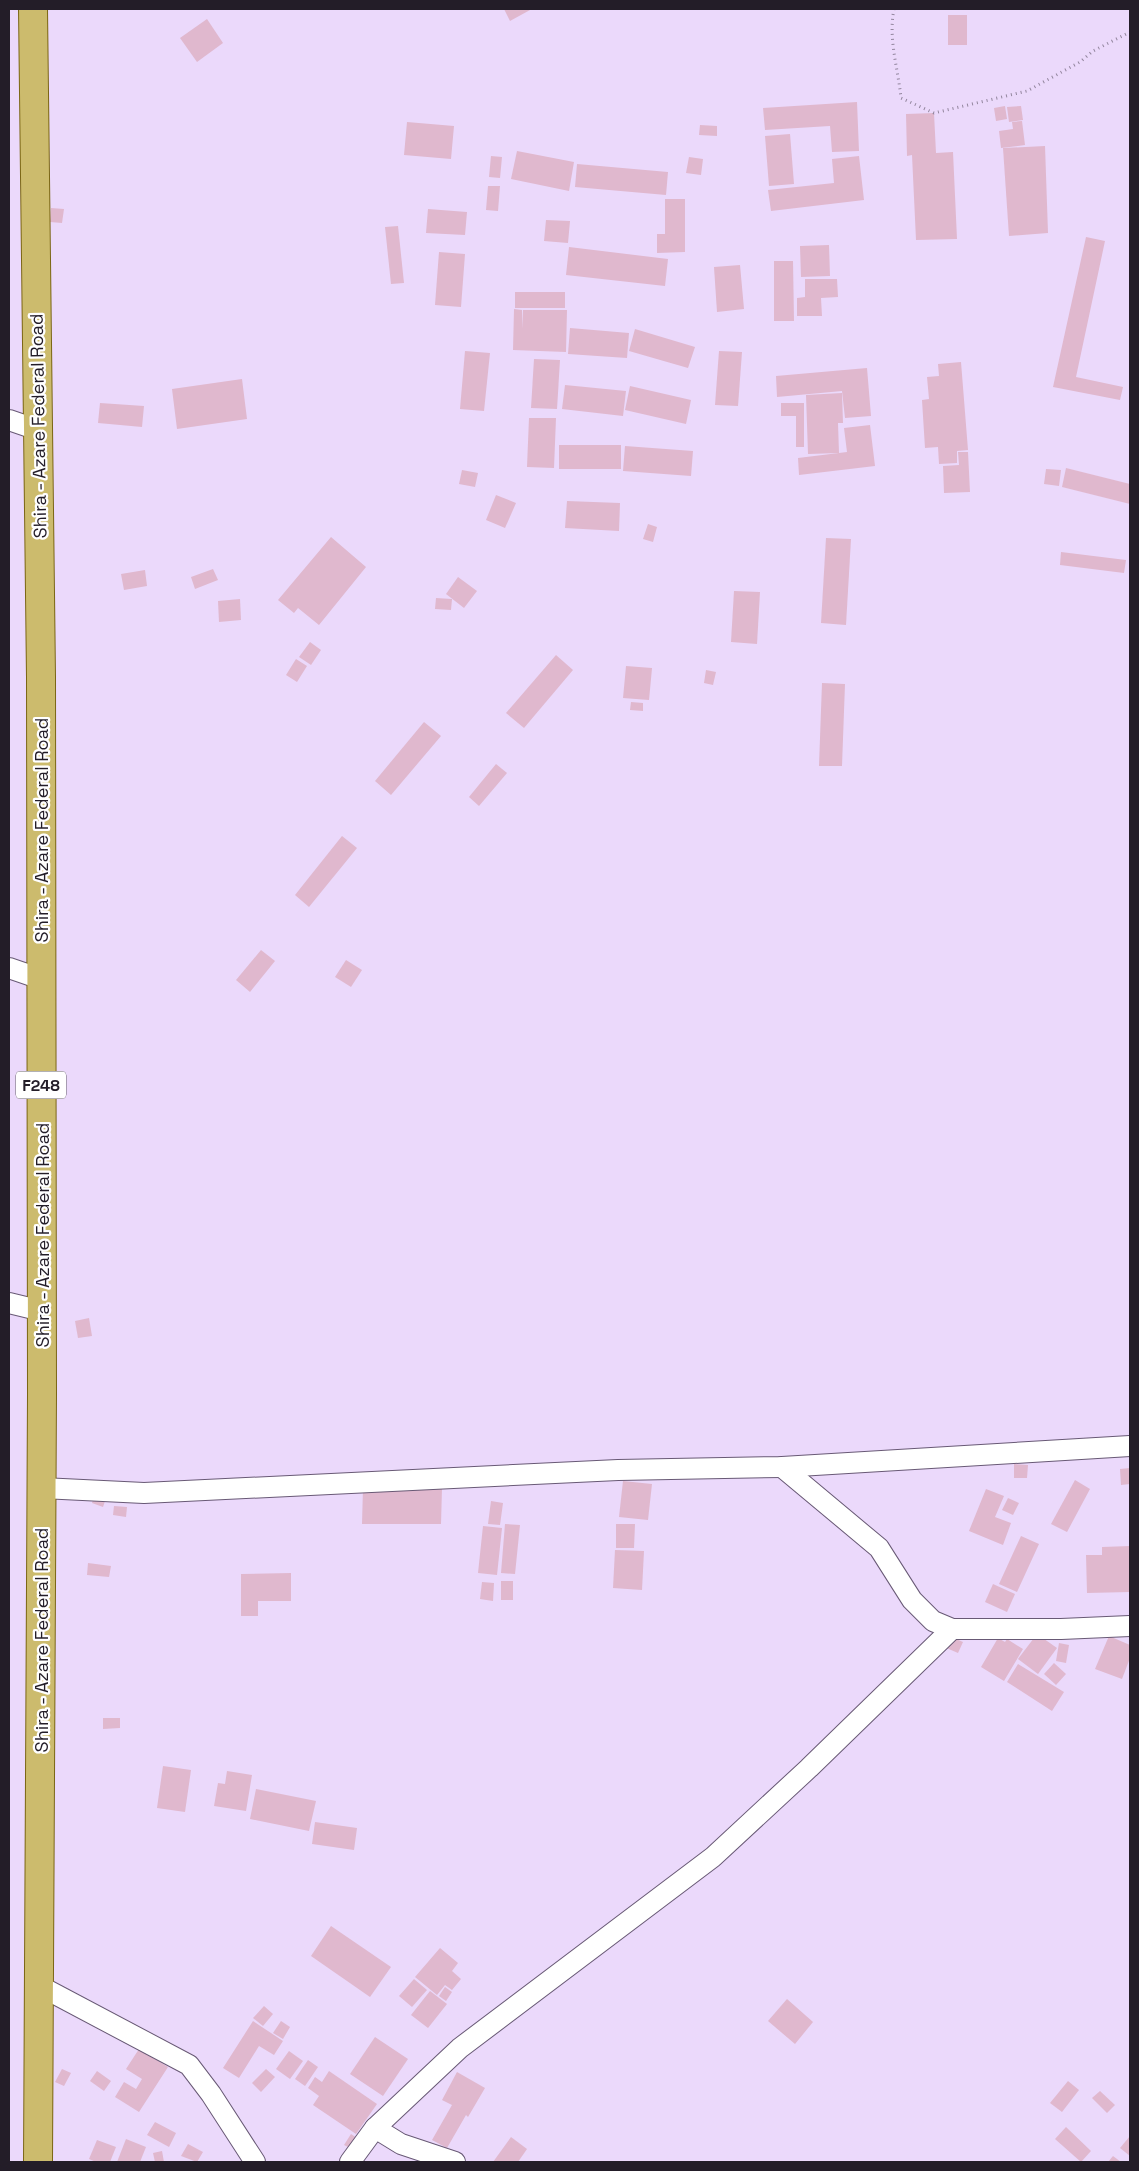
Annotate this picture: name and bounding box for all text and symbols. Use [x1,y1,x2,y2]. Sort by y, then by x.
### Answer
street label: Shira - Azare Federal Road [25,313,51,539]
street label: Shira - Azare Federal Road [30,718,53,942]
road number: F248 [16,1072,66,1098]
street label: Shira - Azare Federal Road [31,1123,54,1347]
street label: Shira - Azare Federal Road [30,1528,53,1752]

